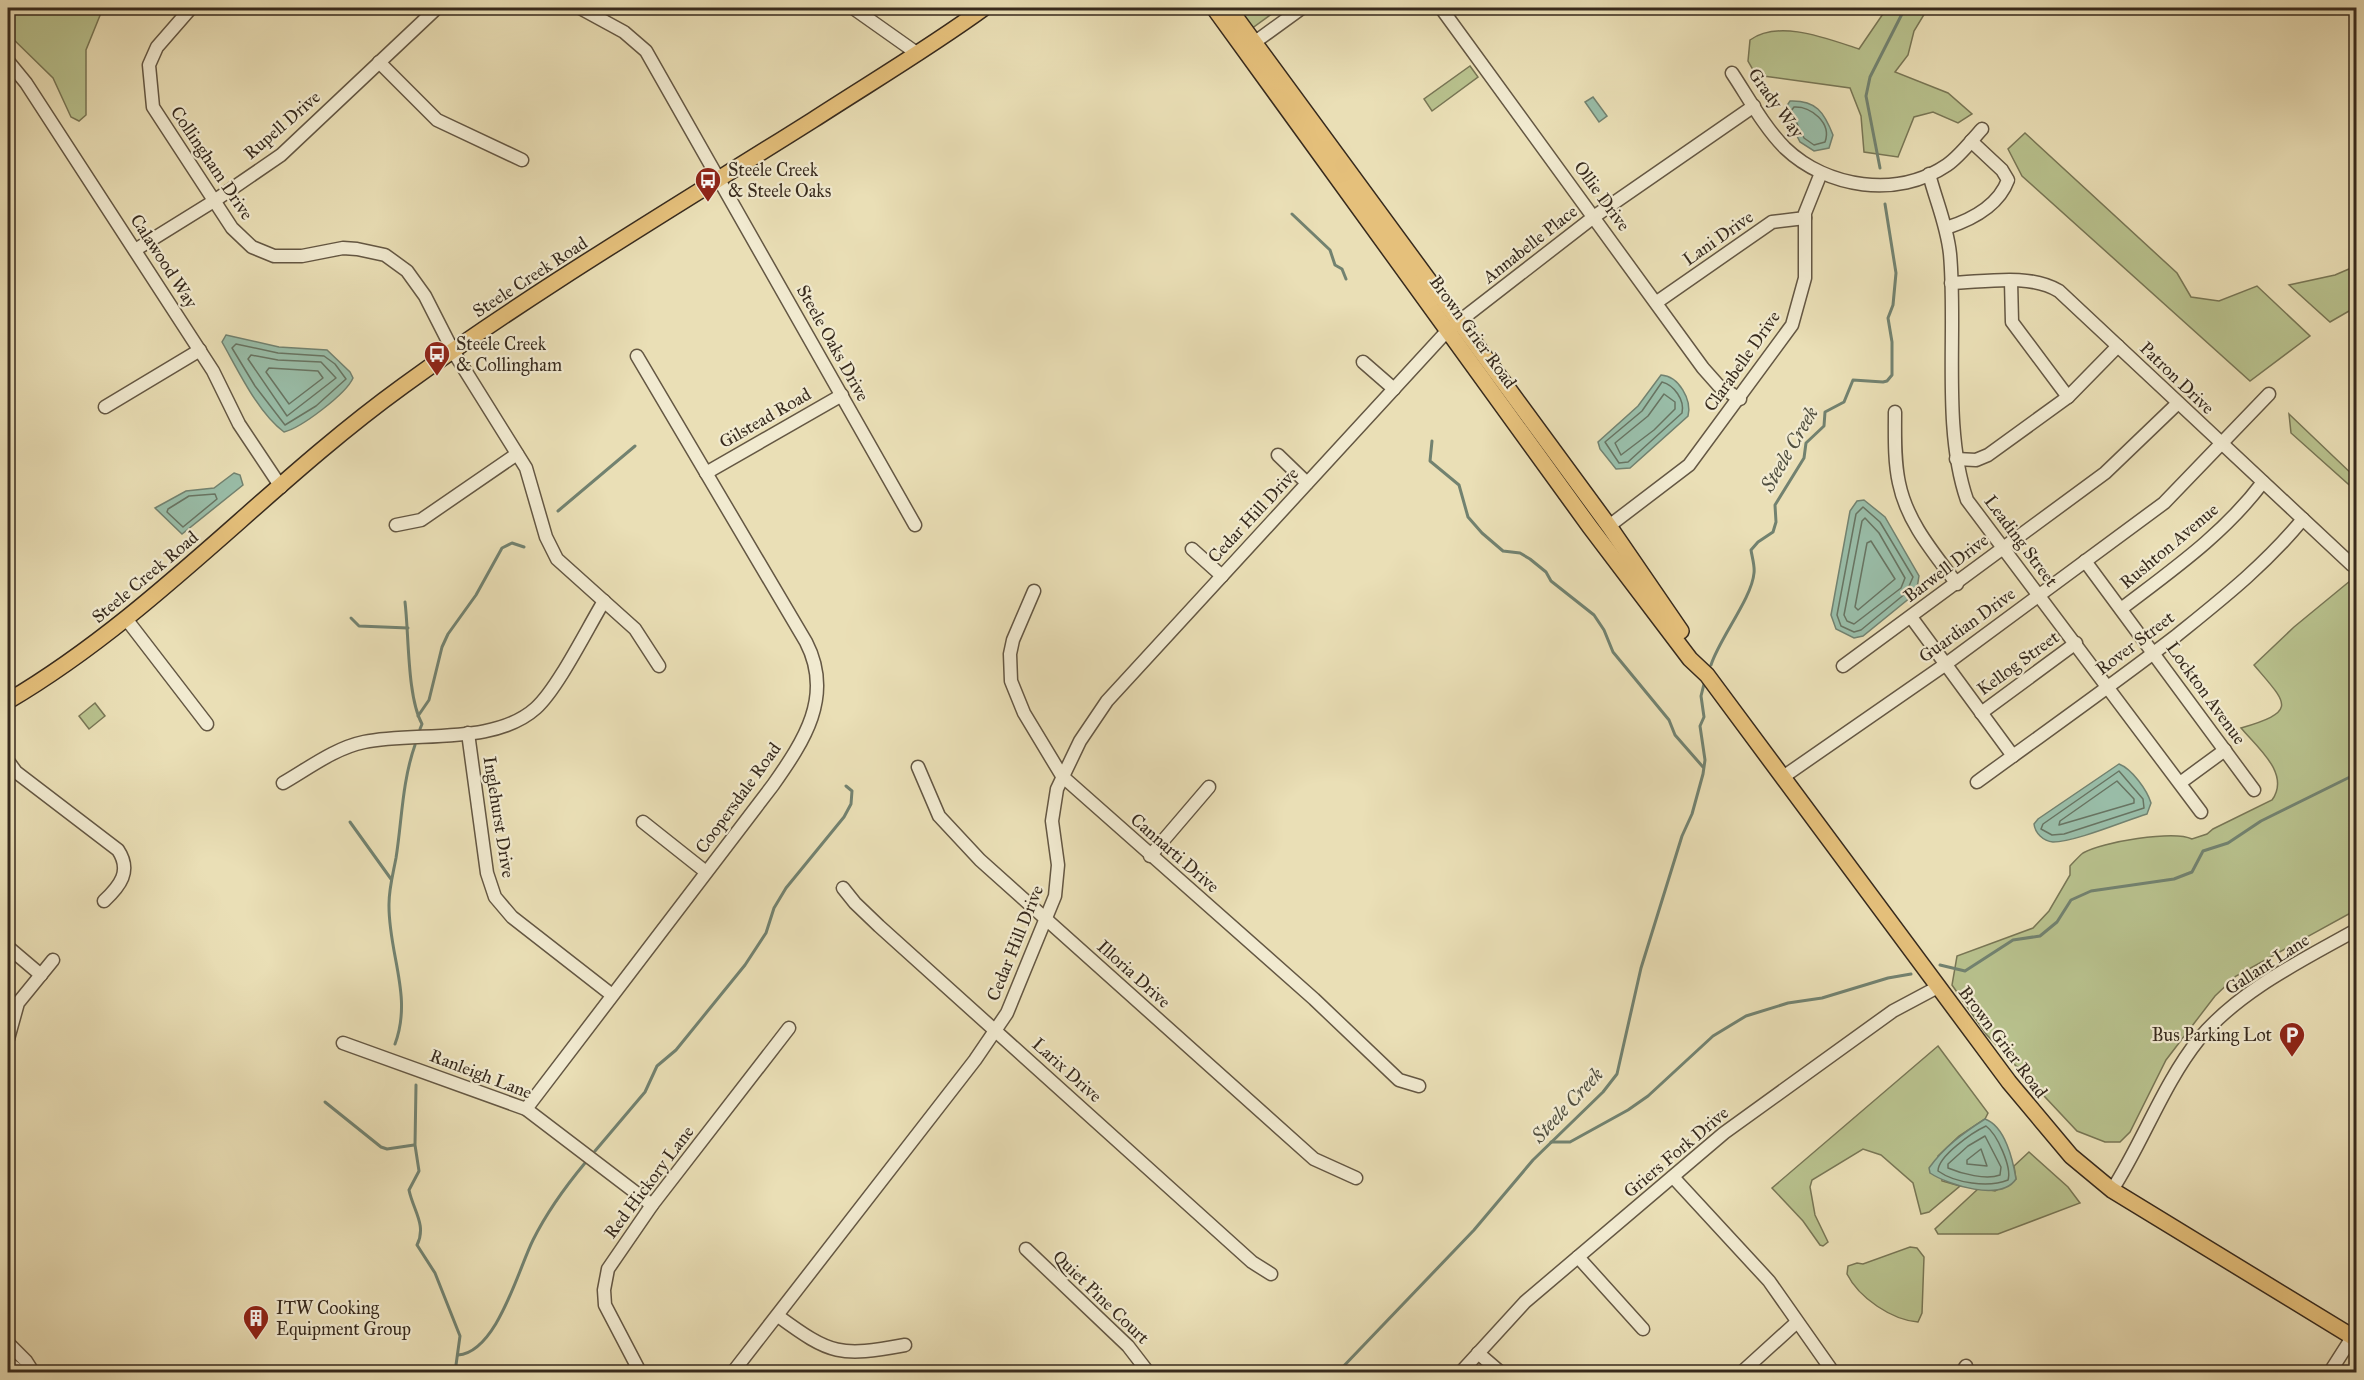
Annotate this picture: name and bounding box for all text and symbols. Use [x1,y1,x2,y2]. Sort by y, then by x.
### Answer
street label: Grady Way [1743,64,1809,143]
street label: Rupell Drive [239,86,325,164]
street label: Collingham Drive [165,102,258,225]
street label: Ollie Drive [1569,157,1635,235]
place label: Steele Creek & Steele Oaks [728,159,831,202]
bus stop icon: Steele Creek & Steele Oaks [693,165,723,203]
street label: Annabelle Place [1477,200,1582,288]
street label: Lani Drive [1678,206,1758,270]
street label: Calawood Way [126,210,203,312]
street label: Steele Creek Road [469,232,591,322]
street label: Brown Grier Road [1425,271,1521,393]
street label: Steele Oaks Drive [792,281,874,405]
street label: Clarabelle Drive [1699,306,1785,416]
place label: Steele Creek & Collingham [456,333,562,377]
street label: Patron Drive [2135,337,2219,419]
bus stop icon: Steele Creek & Collingham [422,339,452,377]
street label: Gilstead Road [715,383,815,453]
water label: Steele Creek [1755,402,1823,497]
street label: Cedar Hill Drive [1203,463,1303,567]
street label: Leading Street [1979,491,2063,592]
street label: Rushton Avenue [2115,498,2223,594]
street label: Steele Creek Road [87,526,203,628]
street label: Barwell Drive [1899,529,1993,607]
street label: Guardian Drive [1914,583,2020,667]
street label: Rover Street [2091,606,2179,680]
street label: Kellog Street [1973,626,2064,701]
street label: Lockton Avenue [2161,637,2251,749]
street label: Coopersdale Road [690,738,786,858]
street label: Inglehurst Drive [478,755,519,880]
street label: Cannarti Drive [1126,808,1224,898]
street label: Cedar Hill Drive [982,882,1048,1004]
street label: Gallant Lane [2221,929,2313,999]
street label: Illoria Drive [1093,935,1175,1013]
street label: Brown Grier Road [1954,982,2052,1102]
parking icon: Bus Parking Lot [2277,1020,2307,1058]
place label: Bus Parking Lot [2152,1024,2273,1047]
street label: Larix Drive [1028,1033,1106,1107]
street label: Ranleigh Lane [426,1044,535,1104]
water label: Steele Creek [1525,1062,1608,1148]
street label: Griers Fork Drive [1619,1102,1733,1202]
street label: Red Hickory Lane [599,1121,699,1243]
street label: Quiet Pine Court [1048,1246,1154,1349]
place label: ITW Cooking Equipment Group [276,1297,411,1341]
building icon: ITW Cooking Equipment Group [241,1303,271,1341]

